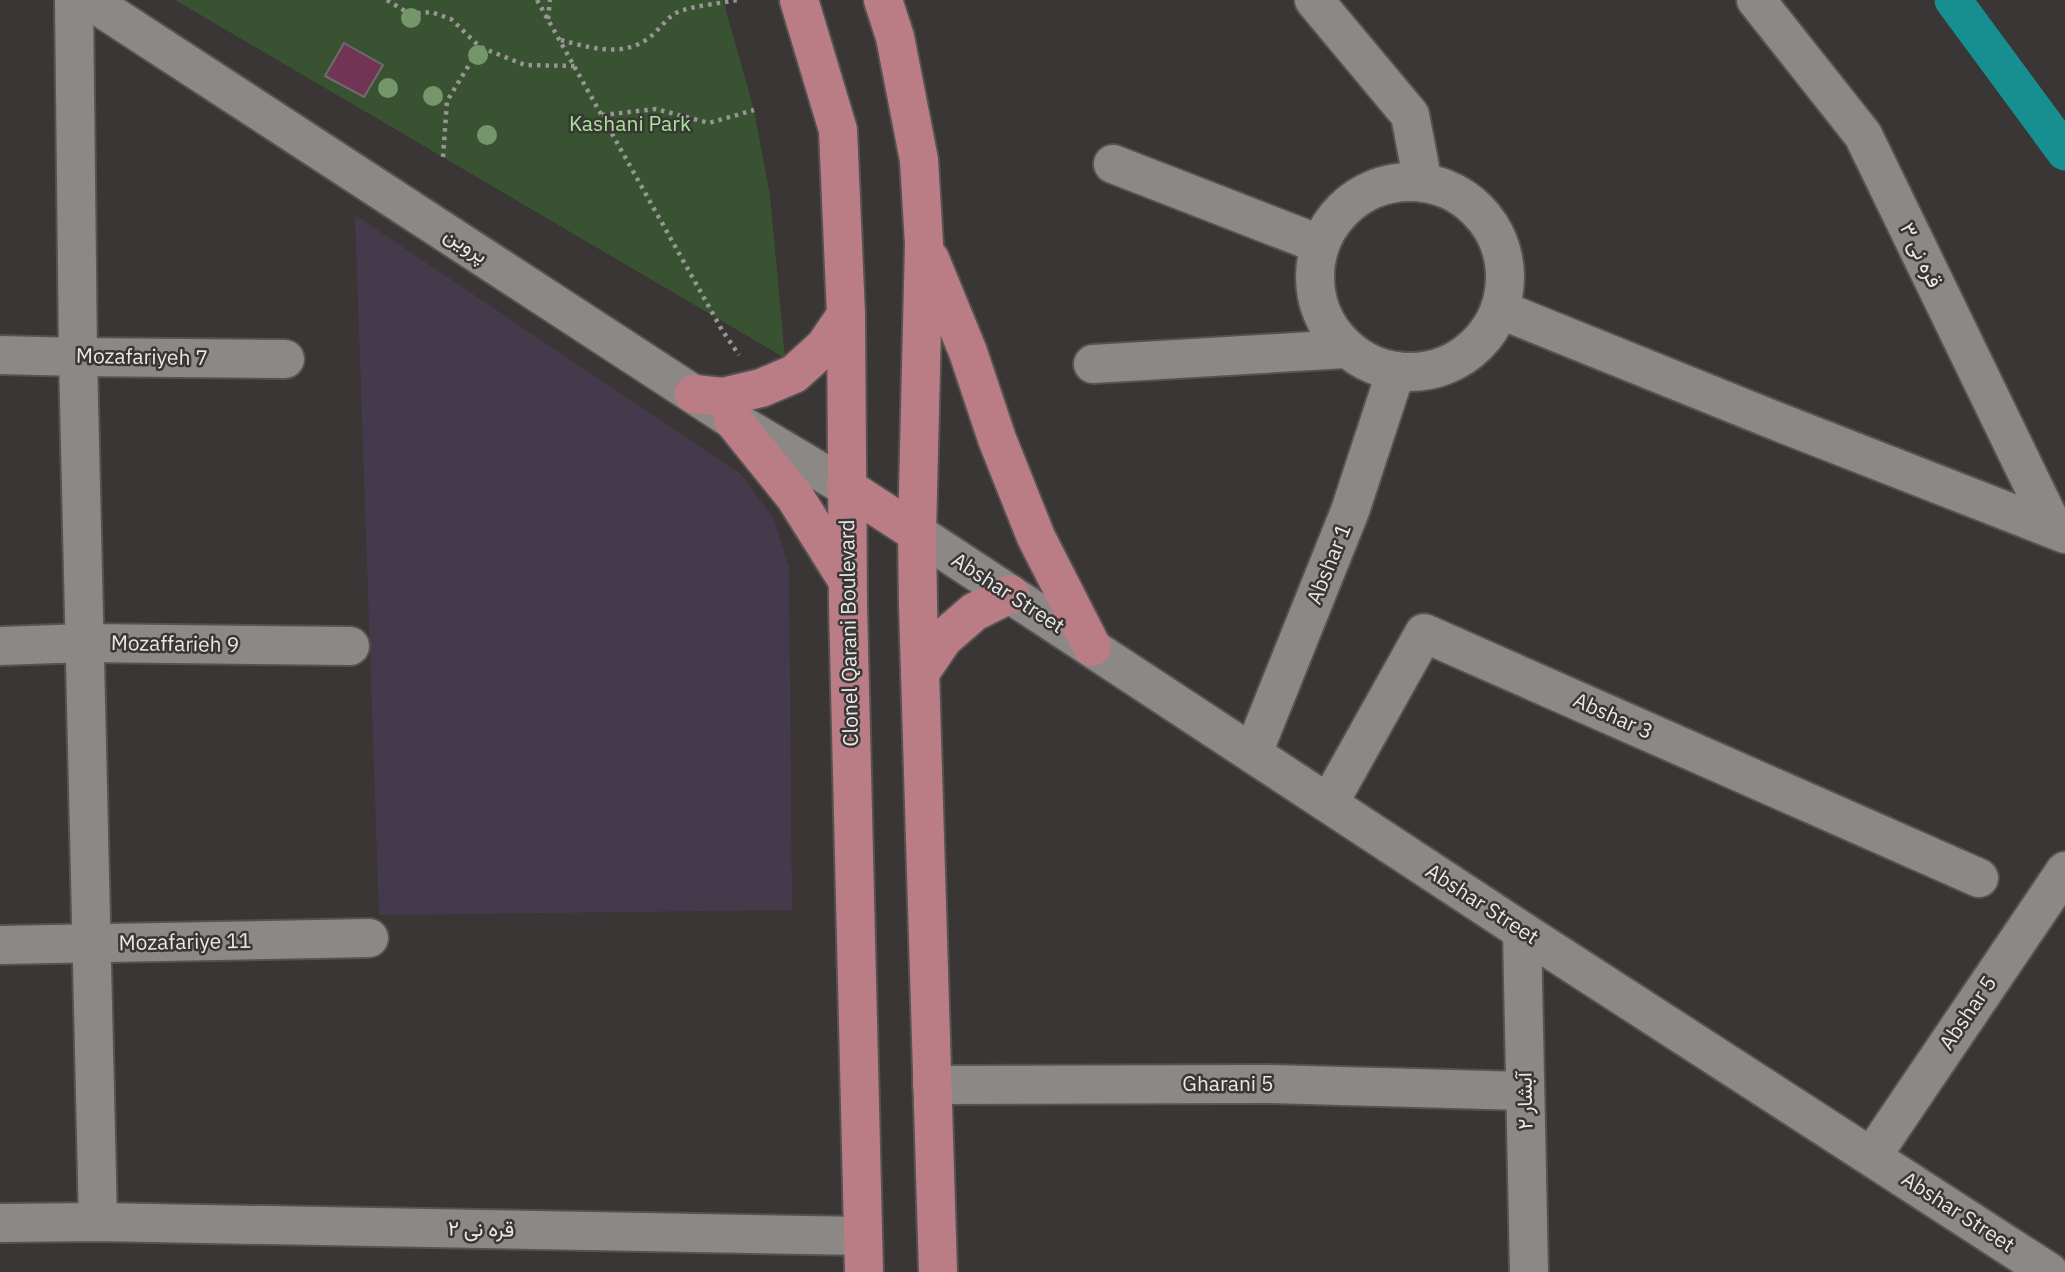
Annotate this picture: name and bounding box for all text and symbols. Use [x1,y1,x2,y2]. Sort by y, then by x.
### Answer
park label: Kashani Park [569,109,691,137]
street label: قره نی ۳ [1894,217,1950,292]
street label: پروین [439,220,494,269]
street label: Mozafariyeh 7 [76,341,208,371]
street label: Clonel Qarani Boulevard [832,519,864,747]
street label: Abshar 1 [1299,519,1357,608]
street label: Abshar Street [947,545,1070,639]
street label: Mozaffarieh 9 [111,628,239,658]
street label: Abshar 3 [1569,685,1658,745]
street label: Abshar Street [1421,856,1544,950]
street label: Mozafariye 11 [118,926,252,956]
street label: Abshar 5 [1932,970,2002,1055]
street label: Gharani 5 [1182,1069,1274,1097]
street label: آبشار ۲ [1509,1070,1538,1130]
street label: Abshar Street [1897,1164,2020,1258]
street label: قره نی ۲ [448,1213,514,1243]

